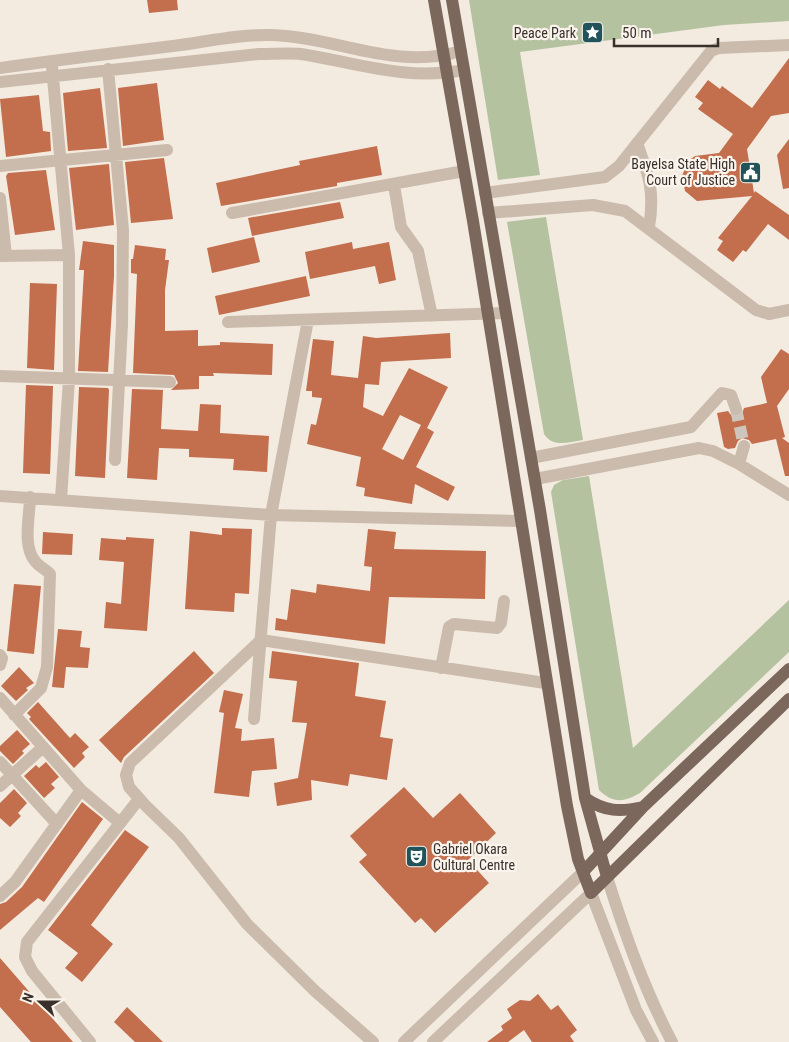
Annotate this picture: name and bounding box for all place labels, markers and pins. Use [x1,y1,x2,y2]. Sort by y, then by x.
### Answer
place icon: Peace Park [580,21,604,45]
place label: Peace Park [514,25,577,41]
place label: Bayelsa State High Court of Justice [631,156,735,188]
public building icon: Bayelsa State High Court of Justice [739,160,763,184]
place label: Gabriel Okara Cultural Centre [433,841,516,873]
theatre icon: Gabriel Okara Cultural Centre [405,845,429,869]

